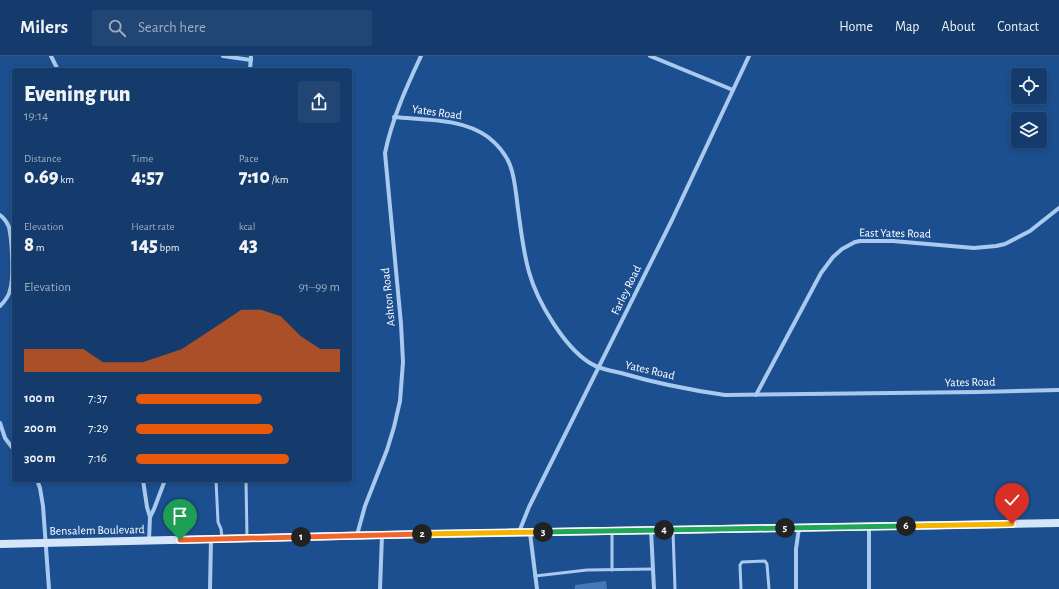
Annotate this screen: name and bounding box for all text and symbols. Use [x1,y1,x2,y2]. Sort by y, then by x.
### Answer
search box [92,10,372,46]
icon: search [106,17,128,39]
text: Milers [20,18,68,37]
text: Search here [138,20,206,35]
text: Home [839,20,873,34]
text: Map [895,20,919,34]
text: About [941,20,975,34]
text: Contact [997,20,1039,34]
map controls [1011,68,1047,148]
button: locate [1011,68,1047,104]
button: share [298,81,340,123]
text: Evening run [24,83,131,105]
street label: Yates Road [411,103,463,121]
text: 19:14 [24,110,48,123]
button: layers [1011,112,1047,148]
text: Distance [24,153,61,164]
text: Time [131,153,153,164]
text: Pace [239,153,258,164]
text: 0.69 [24,167,58,187]
text: 4:57 [131,167,164,187]
text: 7:10 [239,167,270,187]
text: km [58,174,74,185]
text: /km [270,174,289,185]
text: Elevation [24,221,64,232]
text: Heart rate [131,221,175,232]
text: kcal [239,221,255,232]
street label: East Yates Road [859,226,931,240]
text: 8 [24,235,34,255]
text: 145 [131,235,158,255]
text: 43 [239,235,258,255]
text: m [34,242,45,253]
text: bpm [158,242,180,253]
street label: Farley Road [609,263,644,317]
street label: Ashton Road [379,267,397,327]
text: Elevation [24,281,71,294]
text: 91–99 m [298,281,340,294]
street label: Yates Road [624,358,676,382]
street label: Yates Road [945,376,995,388]
text: 100 m [24,392,55,405]
text: 7:37 [88,392,107,405]
text: 200 m [24,422,56,435]
text: 7:29 [88,422,108,435]
text: 300 m [24,452,56,465]
text: 7:16 [88,452,107,465]
pin [995,483,1029,524]
icon: check [1001,489,1023,511]
pin [163,499,197,540]
icon: arrive [169,505,191,527]
pin: 6 [896,516,916,536]
pin: 5 [775,518,795,538]
pin: 4 [654,520,674,540]
text: 6 [903,520,909,531]
pin: 3 [533,522,553,542]
text: 5 [783,522,787,533]
street label: Bensalem Boulevard [49,523,145,537]
pin: 2 [412,524,432,544]
text: 4 [661,524,667,535]
text: 3 [541,526,545,537]
pin: 1 [291,527,311,547]
text: 2 [419,528,425,539]
text: 1 [299,531,303,542]

